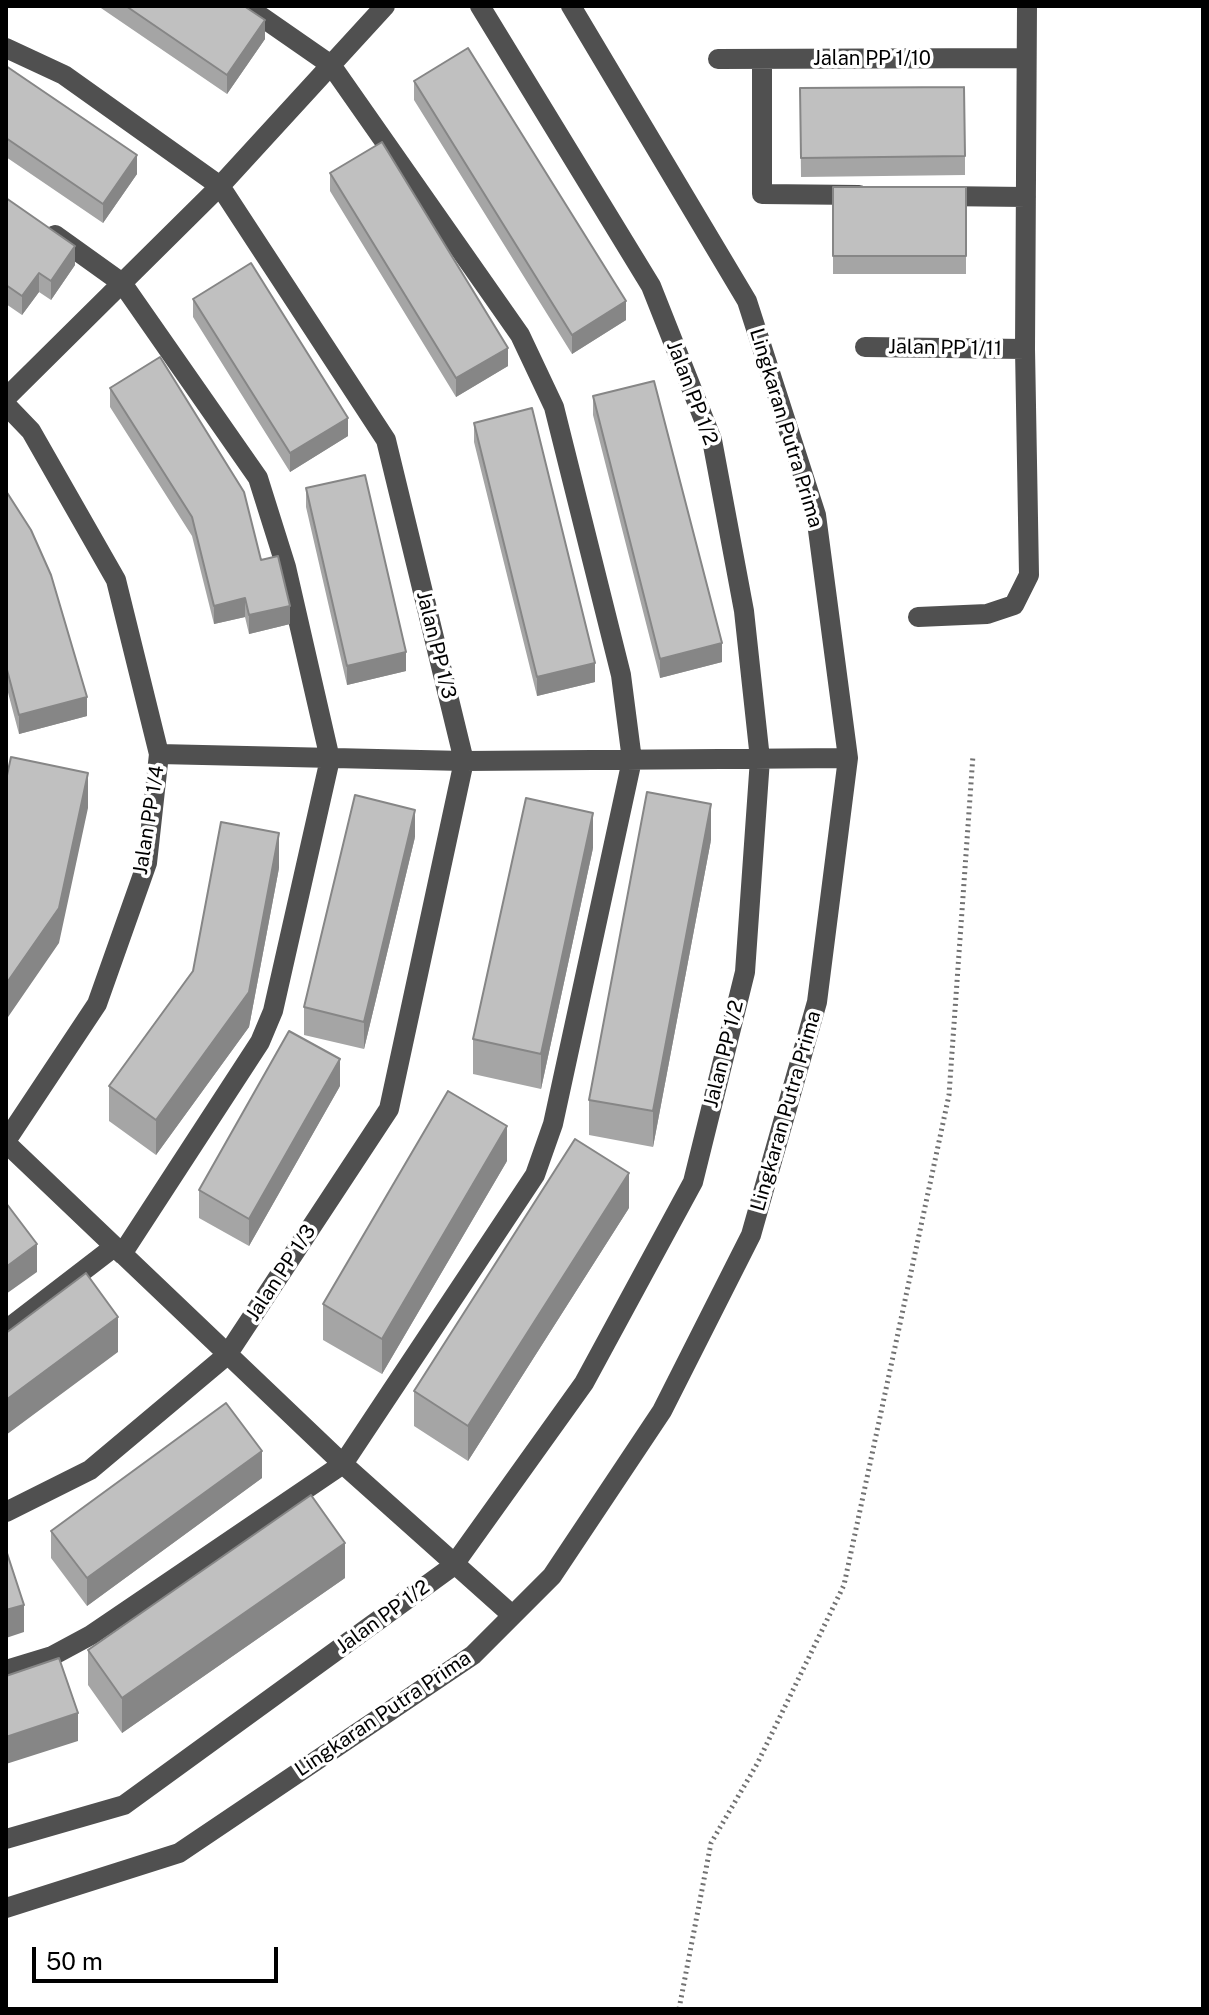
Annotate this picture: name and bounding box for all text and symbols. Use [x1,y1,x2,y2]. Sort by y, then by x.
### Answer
street label: Jalan PP 1/10 [813,47,931,71]
street label: Lingkaran Putra Prima [744,326,828,530]
street label: Jalan PP 1/11 [888,335,1002,361]
street label: Jalan PP 1/2 [661,338,723,448]
street label: Jalan PP 1/3 [411,589,461,701]
street label: Jalan PP 1/4 [129,764,169,876]
street label: Jalan PP 1/2 [699,998,749,1110]
street label: Lingkaran Putra Prima [746,1008,826,1214]
street label: Jalan PP 1/3 [241,1220,321,1326]
street label: Jalan PP 1/2 [332,1575,434,1659]
street label: Lingkaran Putra Prima [291,1646,475,1782]
scale bar [36,1931,282,1981]
text: 50 m [46,1947,103,1975]

